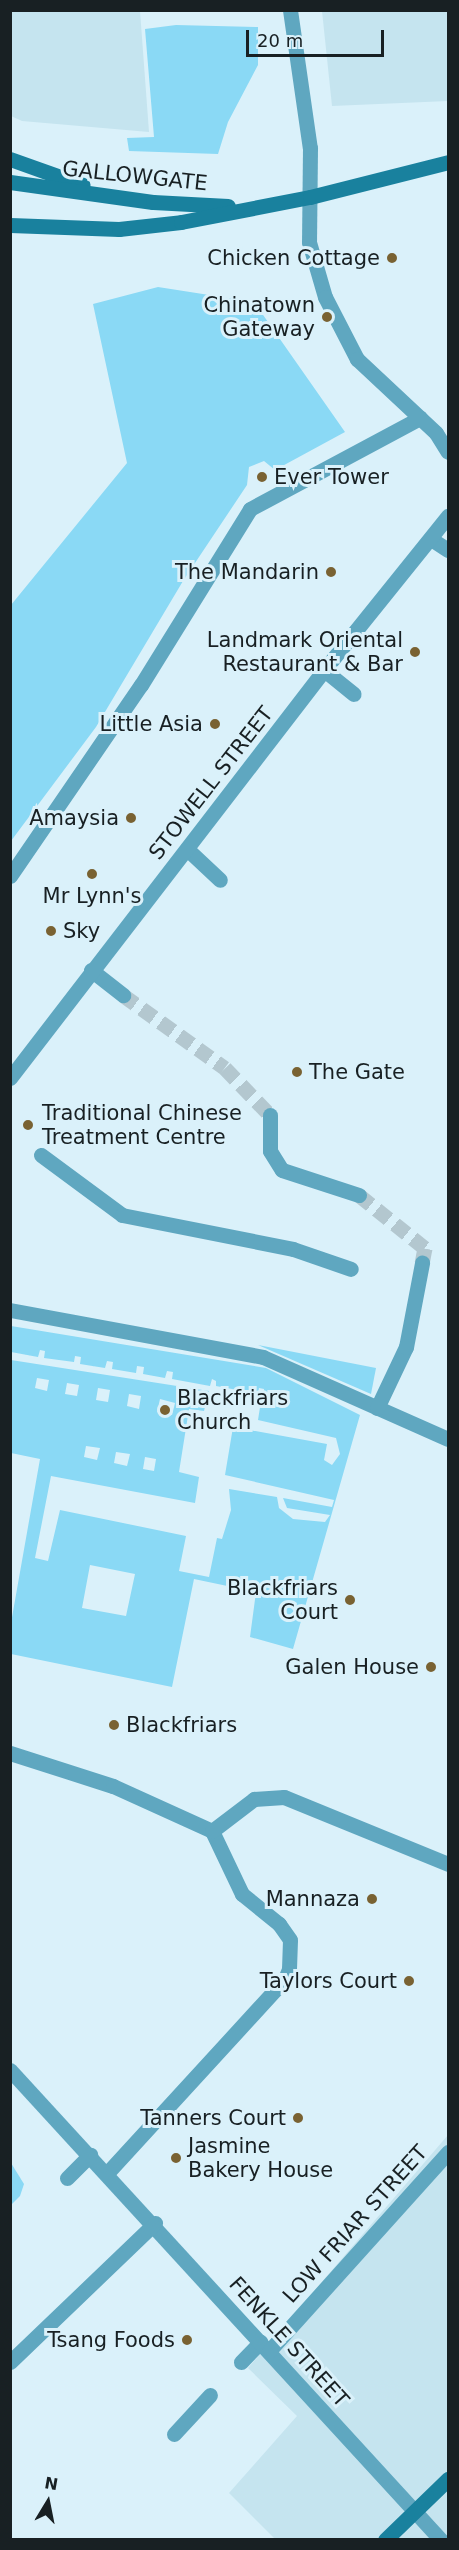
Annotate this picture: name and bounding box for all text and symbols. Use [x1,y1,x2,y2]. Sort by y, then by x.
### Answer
scale bar [249,18,387,56]
text: 20 m [257,30,303,51]
street label: GALLOWGATE [61,156,209,196]
place label: Chicken Cottage [207,245,380,271]
marker: Chicken Cottage [385,251,399,265]
place label: Chinatown Gateway [203,292,315,342]
marker: Chinatown Gateway [320,310,334,324]
place label: Ever Tower [274,464,389,490]
marker: Ever Tower [255,470,269,484]
place label: The Mandarin [175,559,319,585]
marker: The Mandarin [324,565,338,579]
place label: Landmark Oriental Restaurant & Bar [207,627,403,677]
marker: Landmark Oriental Restaurant & Bar [408,645,422,659]
street label: STOWELL STREET [144,702,278,864]
place label: Little Asia [100,711,203,737]
marker: Little Asia [208,717,222,731]
place label: Amaysia [29,805,119,831]
marker: Amaysia [124,811,138,825]
marker: Mr Lynn's [85,867,99,881]
place label: Mr Lynn's [43,883,141,909]
place label: Sky [63,918,100,944]
marker: Sky [44,924,58,938]
place label: The Gate [309,1059,405,1085]
marker: The Gate [290,1065,304,1079]
place label: Traditional Chinese Treatment Centre [42,1100,242,1150]
marker: Traditional Chinese Treatment Centre [19,1116,37,1134]
place label: Blackfriars Church [177,1385,288,1435]
marker: Blackfriars Church [158,1403,172,1417]
place label: Blackfriars Court [227,1575,338,1625]
marker: Blackfriars Court [343,1593,357,1607]
place label: Galen House [285,1654,419,1680]
marker: Galen House [424,1660,438,1674]
place label: Blackfriars [126,1712,237,1738]
marker: Blackfriars [107,1718,121,1732]
place label: Mannaza [266,1886,360,1912]
marker: Mannaza [365,1892,379,1906]
place label: Taylors Court [260,1968,397,1994]
marker: Taylors Court [402,1974,416,1988]
place label: Tanners Court [140,2105,286,2131]
marker: Tanners Court [291,2111,305,2125]
place label: Jasmine Bakery House [188,2133,333,2183]
street label: LOW FRIAR STREET [278,2140,432,2308]
marker: Jasmine Bakery House [169,2151,183,2165]
street label: FENKLE STREET [224,2272,354,2412]
place label: Tsang Foods [47,2327,175,2353]
marker: Tsang Foods [180,2333,194,2347]
north arrow [18,2472,78,2532]
text: N [43,2473,59,2494]

